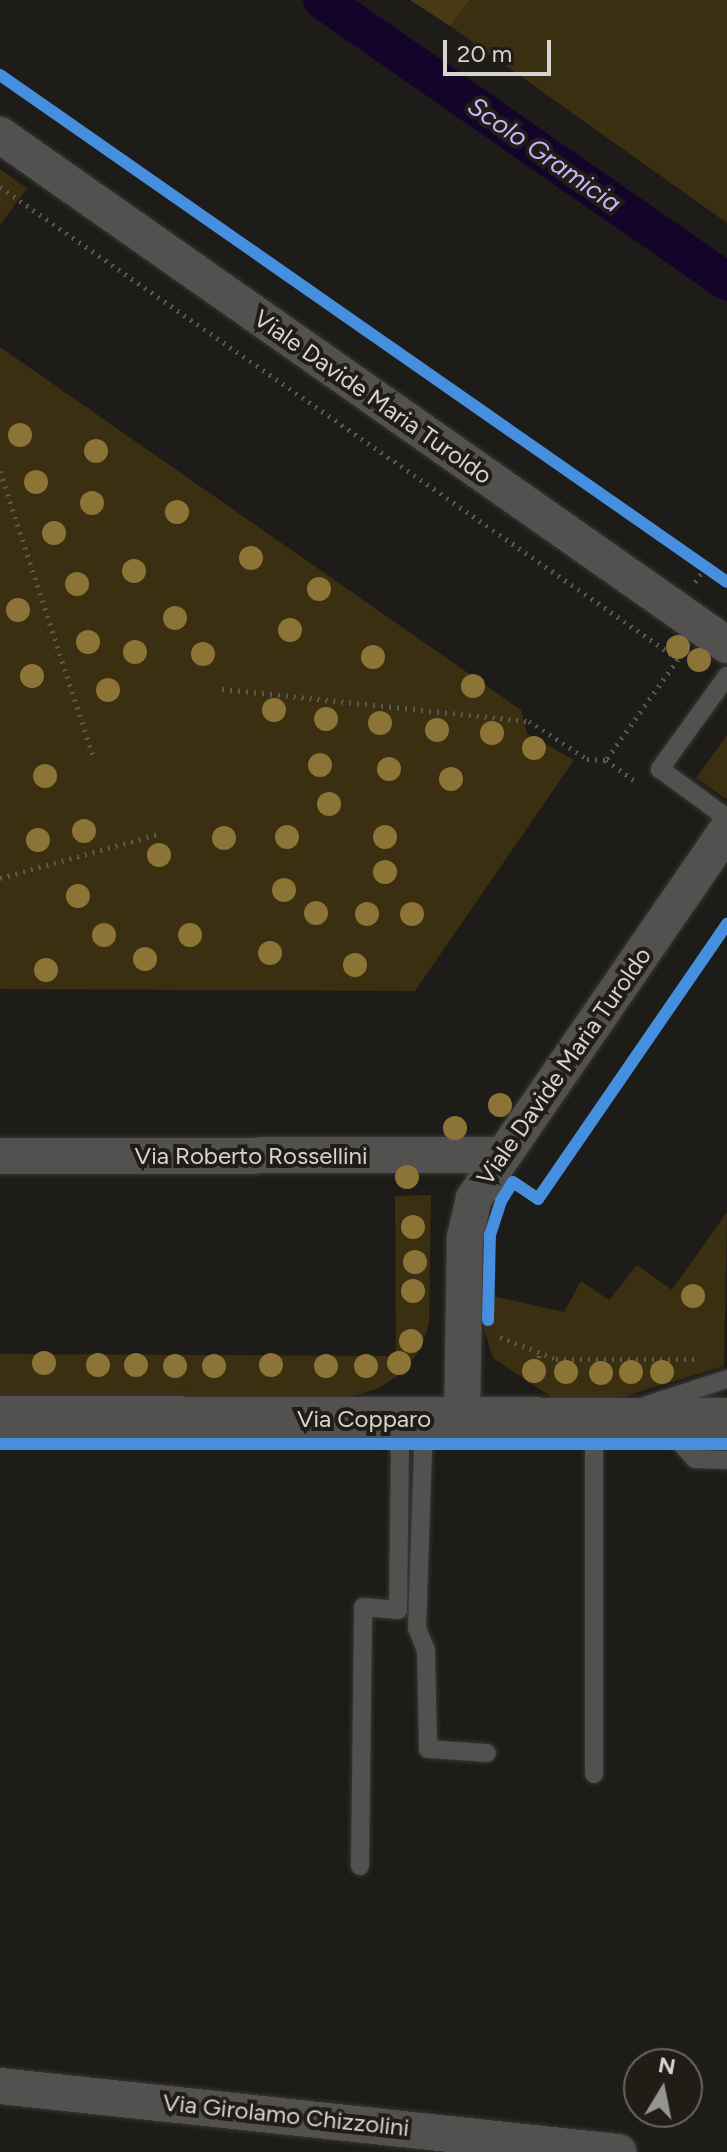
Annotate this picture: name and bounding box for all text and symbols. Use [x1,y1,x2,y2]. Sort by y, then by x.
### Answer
scale bar [447,24,555,74]
text: 20 m [457,39,512,68]
water label: Scolo Gramicia [461,91,627,219]
street label: Viale Davide Maria Turoldo [249,304,497,490]
street label: Viale Davide Maria Turoldo [471,942,657,1190]
street label: Via Roberto Rossellini [135,1142,367,1170]
street label: Via Copparo [297,1405,431,1433]
north arrow [623,2048,703,2128]
text: N [656,2051,678,2081]
street label: Via Girolamo Chizzolini [161,2088,411,2142]

